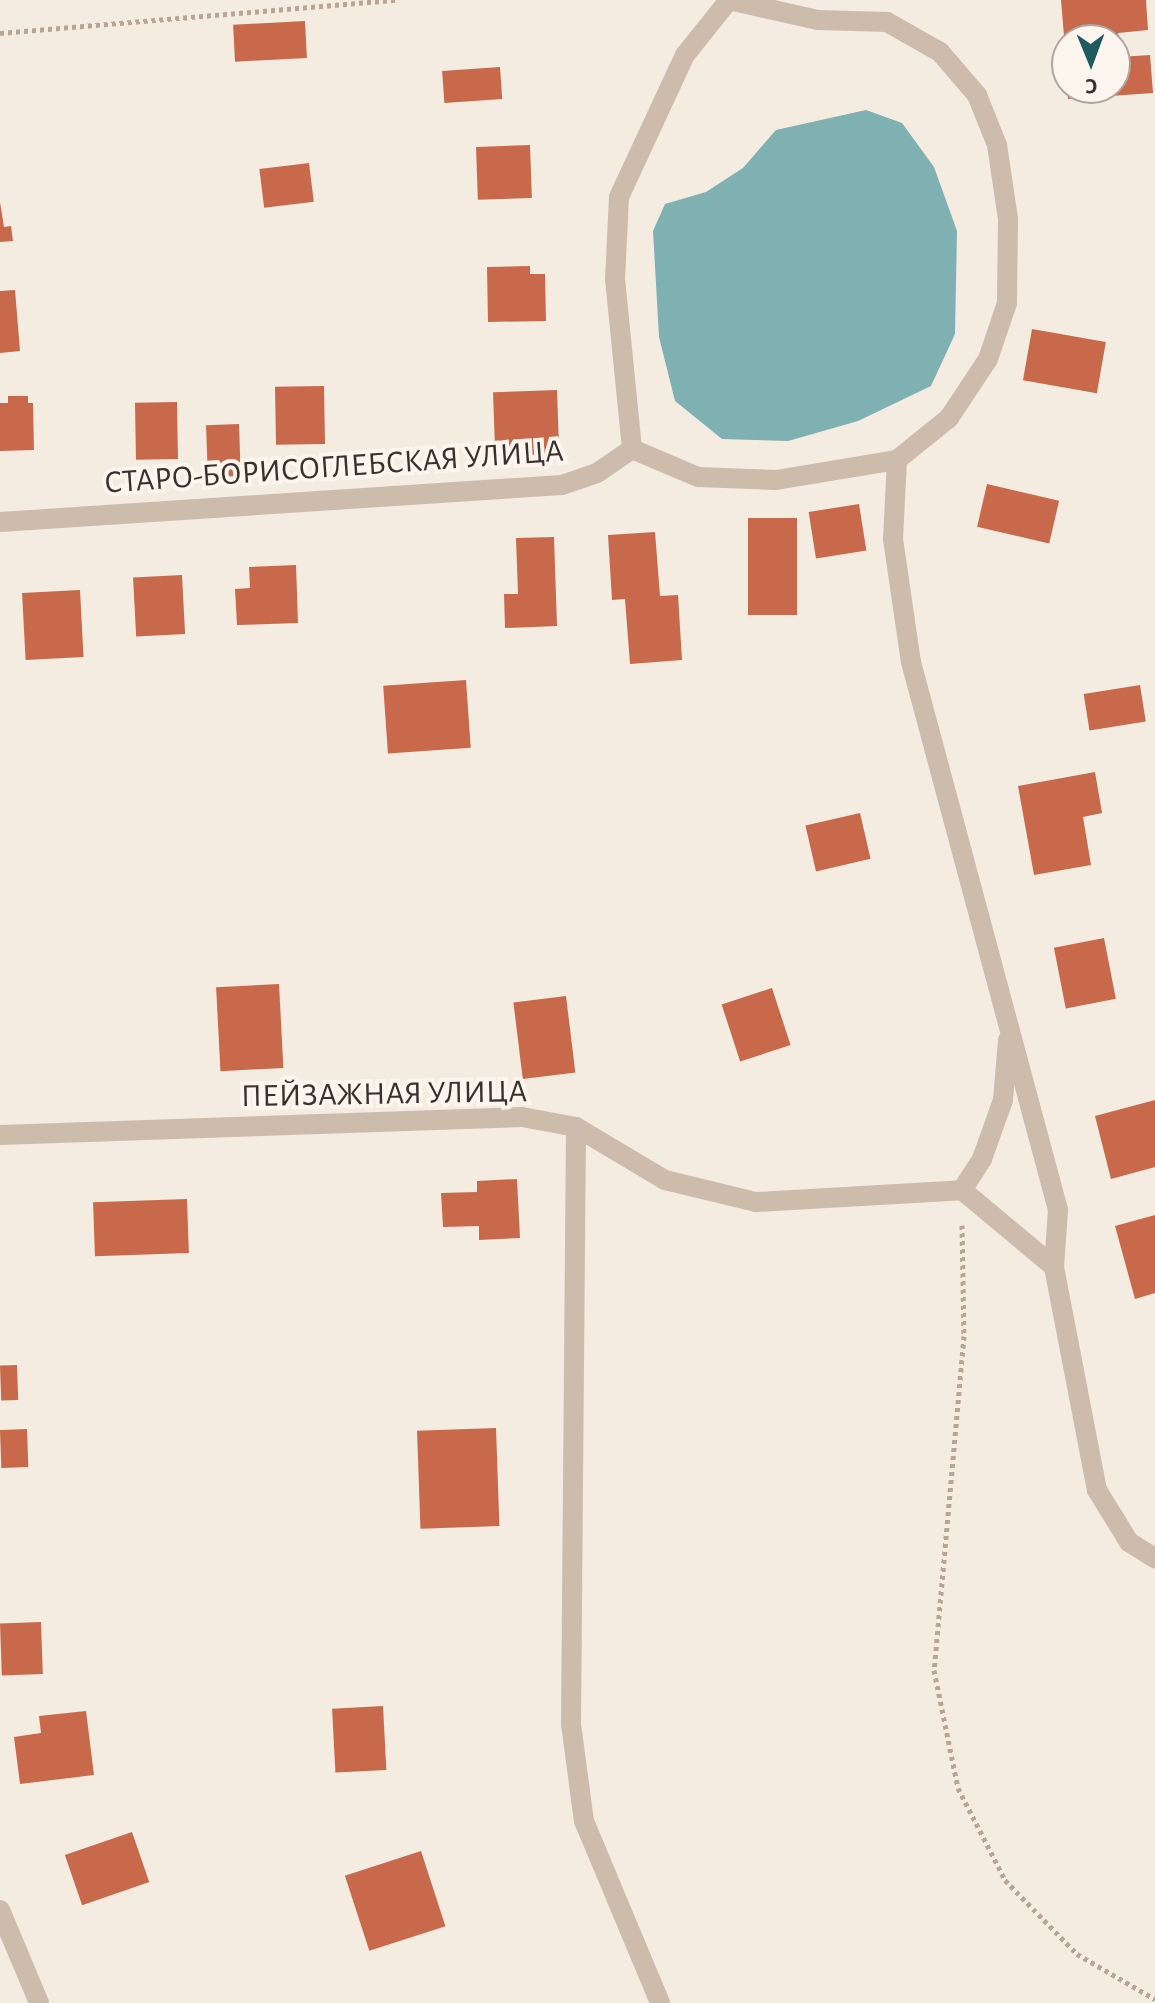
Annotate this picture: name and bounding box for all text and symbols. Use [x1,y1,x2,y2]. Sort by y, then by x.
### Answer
north arrow [1051,24,1131,104]
text: С [1085,75,1098,97]
street label: СТАРО-БОРИСОГЛЕБСКАЯ УЛИЦА [103,432,565,502]
street label: ПЕЙЗАЖНАЯ УЛИЦА [241,1072,527,1116]

